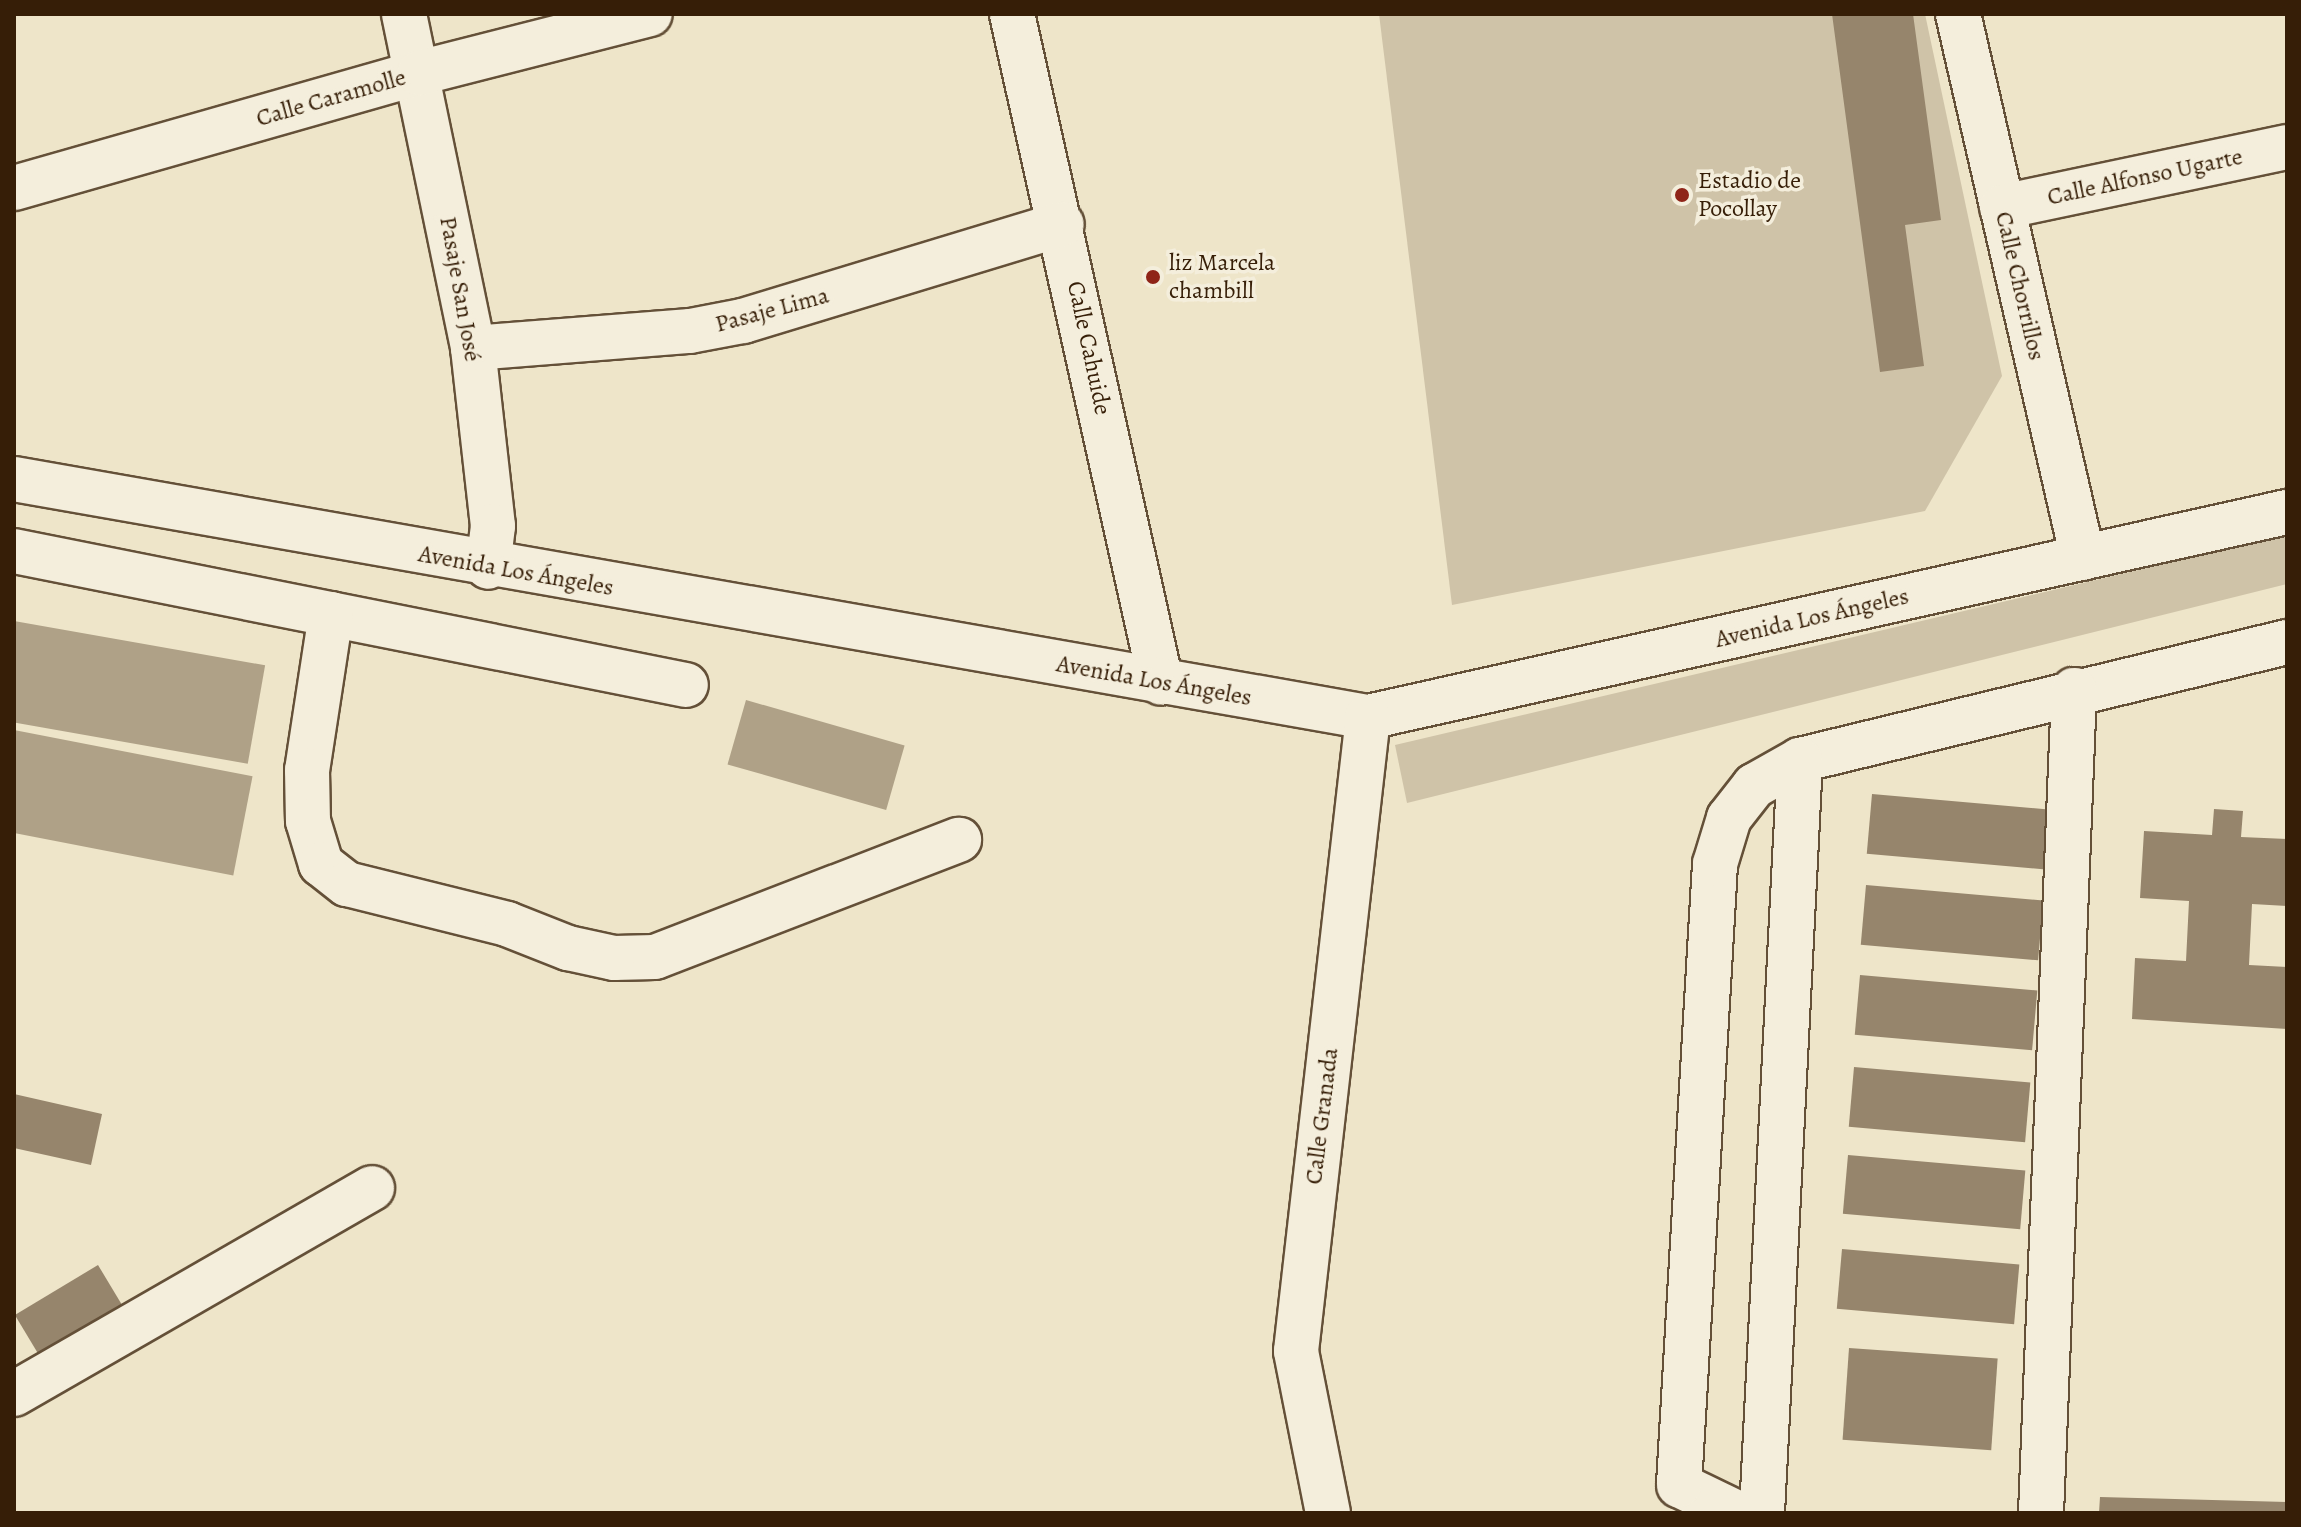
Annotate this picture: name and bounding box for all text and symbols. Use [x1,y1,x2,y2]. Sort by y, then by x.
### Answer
street label: Calle Caramolle [253,63,409,133]
street label: Calle Alfonso Ugarte [2045,142,2245,212]
place label: Estadio de Pocollay [1698,167,1801,223]
marker: Estadio de Pocollay [1673,186,1691,204]
street label: Calle Chorrillos [1989,209,2051,363]
street label: Pasaje San José [433,214,487,364]
place label: liz Marcela chambill [1169,249,1275,305]
marker: liz Marcela chambill [1144,268,1162,286]
street label: Calle Cahuide [1061,279,1117,417]
street label: Pasaje Lima [712,281,832,339]
street label: Avenida Los Ángeles [416,540,616,602]
street label: Avenida Los Ángeles [1713,582,1911,654]
street label: Avenida Los Ángeles [1054,650,1254,712]
street label: Calle Granada [1299,1046,1345,1186]

